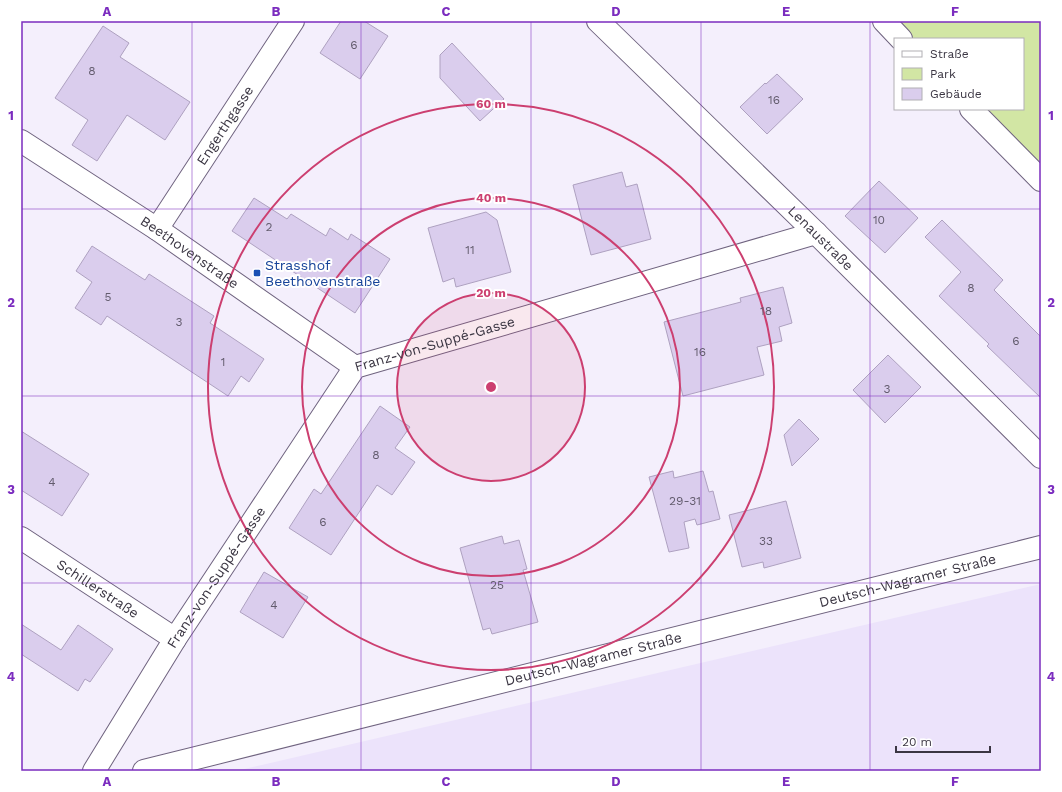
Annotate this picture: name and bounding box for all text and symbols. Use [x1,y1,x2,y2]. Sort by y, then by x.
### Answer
text: A [103,4,112,19]
text: B [272,4,281,19]
text: C [442,4,451,19]
text: D [611,4,621,19]
text: E [782,4,790,19]
text: F [951,4,959,19]
house number: 6 [350,38,358,52]
legend [894,38,1024,110]
text: Straße [930,47,969,61]
house number: 8 [88,64,96,78]
text: Park [930,67,956,81]
street label: Engerthgasse [193,83,257,168]
text: Gebäude [930,87,982,101]
house number: 16 [768,93,780,107]
text: 60 m [476,97,506,111]
text: 1 [8,108,14,123]
text: 1 [1048,108,1054,123]
text: 40 m [476,191,506,205]
street label: Lenaustraße [785,202,857,274]
street label: Beethovenstraße [138,213,242,291]
house number: 10 [873,213,885,227]
house number: 2 [266,220,273,234]
house number: 11 [465,243,475,257]
place label: Strasshof Beethovenstraße [265,257,380,289]
marker: Strasshof Beethovenstraße [252,268,262,278]
house number: 8 [967,281,975,295]
text: 20 m [476,286,506,300]
house number: 5 [105,290,112,304]
text: 2 [7,295,15,310]
text: 2 [1047,295,1055,310]
house number: 18 [760,304,772,318]
street label: Franz-von-Suppé-Gasse [353,313,517,375]
house number: 3 [176,315,183,329]
house number: 6 [1012,334,1020,348]
house number: 16 [694,345,706,359]
house number: 1 [221,355,225,369]
centre of rings [484,380,498,394]
house number: 3 [884,382,891,396]
house number: 8 [372,448,380,462]
house number: 4 [48,475,56,489]
text: 3 [7,482,15,497]
text: 3 [1047,482,1055,497]
house number: 29-31 [669,494,701,508]
street label: Franz-von-Suppé-Gasse [163,503,268,651]
house number: 6 [319,515,327,529]
house number: 33 [759,534,773,548]
street label: Deutsch-Wagramer Straße [817,551,998,610]
street label: Schillerstraße [54,556,142,621]
house number: 25 [490,578,504,592]
house number: 4 [270,598,278,612]
street label: Deutsch-Wagramer Straße [503,629,683,689]
text: 4 [7,669,16,684]
text: 4 [1047,669,1056,684]
scale bar [896,728,990,754]
text: 20 m [902,735,932,749]
text: A [103,774,112,789]
text: B [272,774,281,789]
text: C [442,774,451,789]
text: D [611,774,621,789]
text: E [782,774,790,789]
text: F [951,774,959,789]

